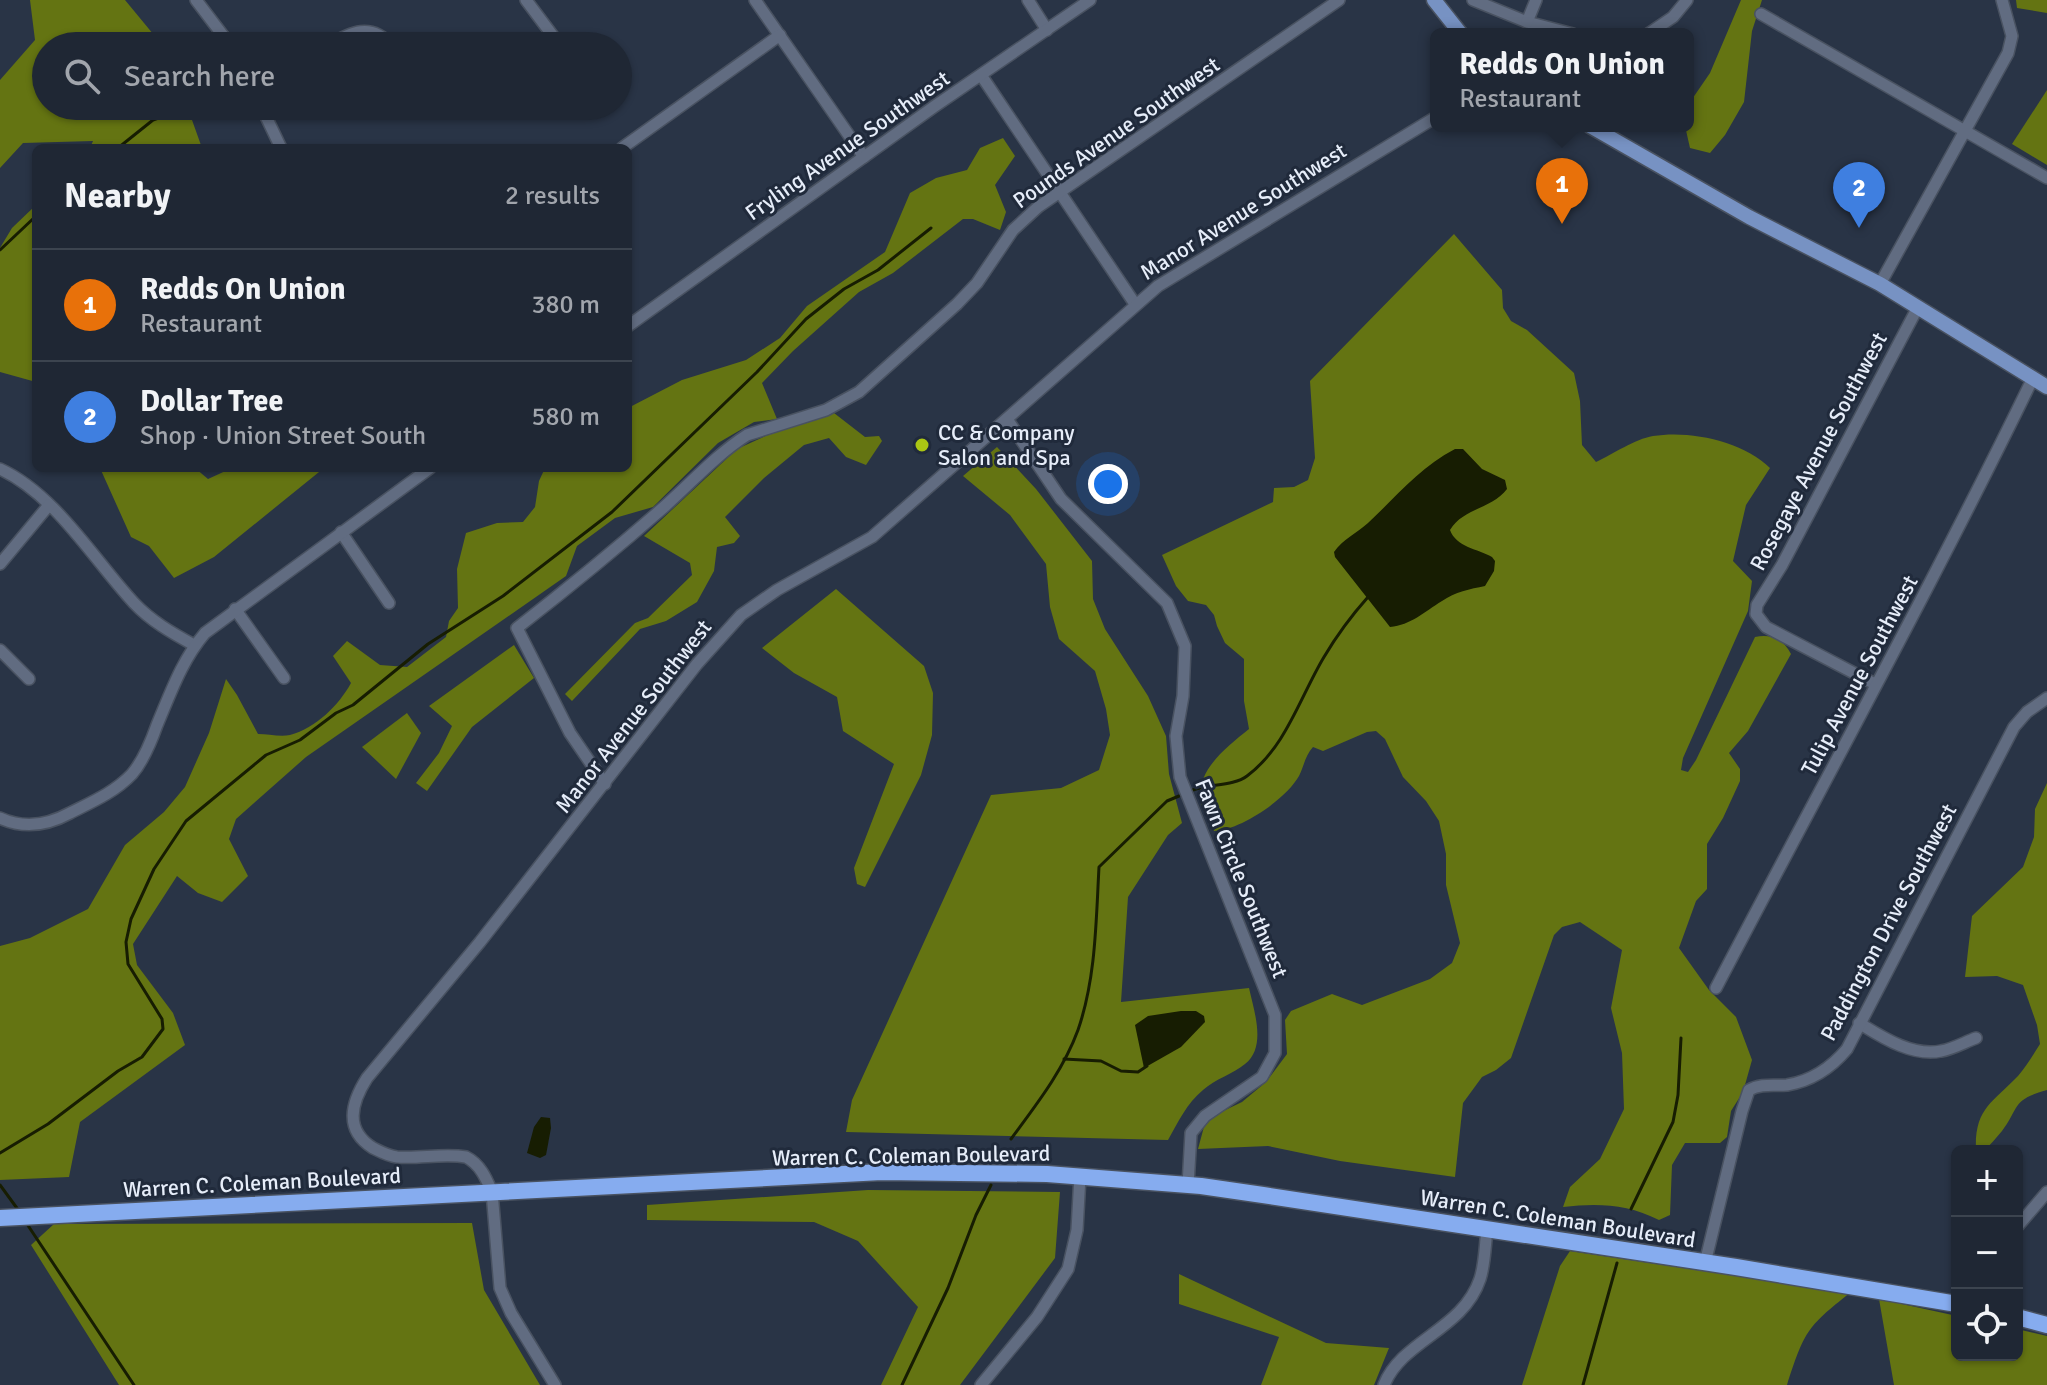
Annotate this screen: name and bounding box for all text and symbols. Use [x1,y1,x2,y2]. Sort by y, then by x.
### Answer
popup [1430,28,1694,132]
search box [32,32,632,120]
text: Redds On Union [1459,46,1665,83]
street label: Pounds Avenue Southwest [1008,51,1225,214]
icon: search [60,54,104,98]
text: Search here [124,58,275,95]
street label: Fryling Avenue Southwest [740,64,955,226]
text: Restaurant [1459,83,1581,115]
street label: Manor Avenue Southwest [1135,137,1352,286]
pin: 1 [1536,158,1588,224]
pin: 2 [1833,162,1885,228]
text: Nearby [64,175,171,217]
text: 2 results [505,180,600,212]
text: Redds On Union [140,271,346,308]
text: 1 [83,289,97,321]
text: 380 m [531,289,600,321]
text: Restaurant [140,308,262,340]
street label: Rosegaye Avenue Southwest [1744,327,1893,575]
text: Dollar Tree [140,383,283,420]
text: 2 [83,401,97,433]
text: 580 m [531,401,600,433]
place label: CC & Company Salon and Spa [938,419,1075,471]
text: Shop · Union Street South [140,420,426,452]
marker: CC & Company Salon and Spa [913,436,931,454]
your location [1088,464,1128,504]
street label: Tulip Avenue Southwest [1795,570,1924,780]
street label: Manor Avenue Southwest [550,614,717,818]
street label: Fawn Circle Southwest [1189,775,1294,982]
street label: Paddington Drive Southwest [1814,799,1963,1045]
street label: Warren C. Coleman Boulevard [772,1140,1050,1171]
map controls [1951,1145,2023,1361]
button: + [1951,1145,2023,1217]
street label: Warren C. Coleman Boulevard [122,1162,402,1203]
street label: Warren C. Coleman Boulevard [1418,1183,1698,1254]
button: − [1951,1217,2023,1289]
button: locate [1951,1289,2023,1361]

